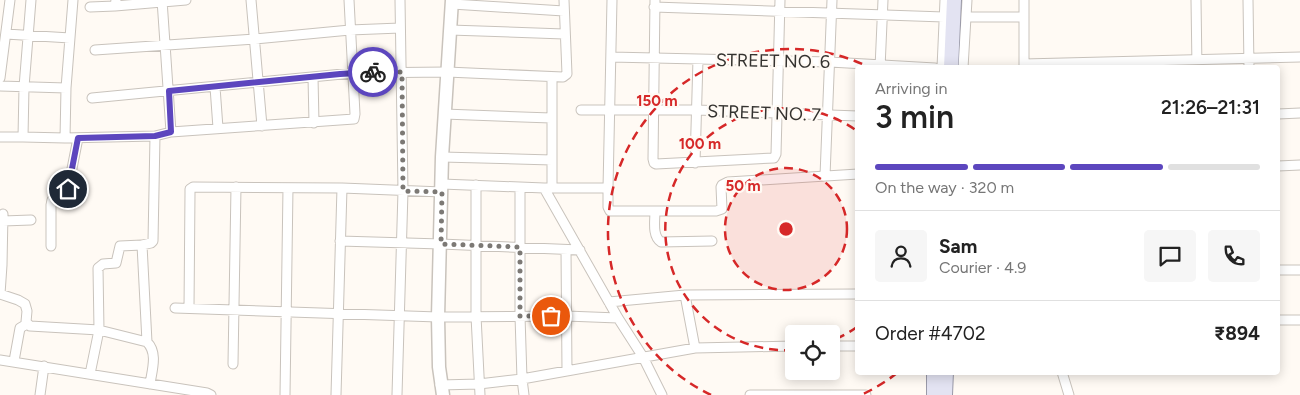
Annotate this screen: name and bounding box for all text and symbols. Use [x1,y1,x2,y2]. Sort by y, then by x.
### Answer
courier [348,47,398,97]
street label: STREET NO. 6 [716,49,830,73]
icon: bike [359,58,387,86]
text: Arriving in [875,79,947,98]
text: 150 m [636,92,678,110]
text: 21:26–21:31 [1161,96,1260,119]
text: 3 min [875,98,954,136]
street label: STREET NO. 7 [707,100,822,126]
text: 100 m [679,135,721,153]
pin [47,168,89,210]
icon: home [54,175,82,203]
text: 50 m [725,177,761,195]
text: On the way · 320 m [875,178,1014,197]
centre of rings [777,220,795,238]
button: person [875,230,927,282]
button: chat [1144,230,1196,282]
button: phone [1208,230,1260,282]
text: Sam [939,235,977,258]
text: Courier · 4.9 [939,258,1026,277]
pin [530,295,572,337]
icon: bag [537,302,565,330]
text: Order #4702 [875,322,986,345]
text: ₹894 [1214,322,1260,345]
map controls [785,325,840,380]
button: locate [785,325,840,380]

